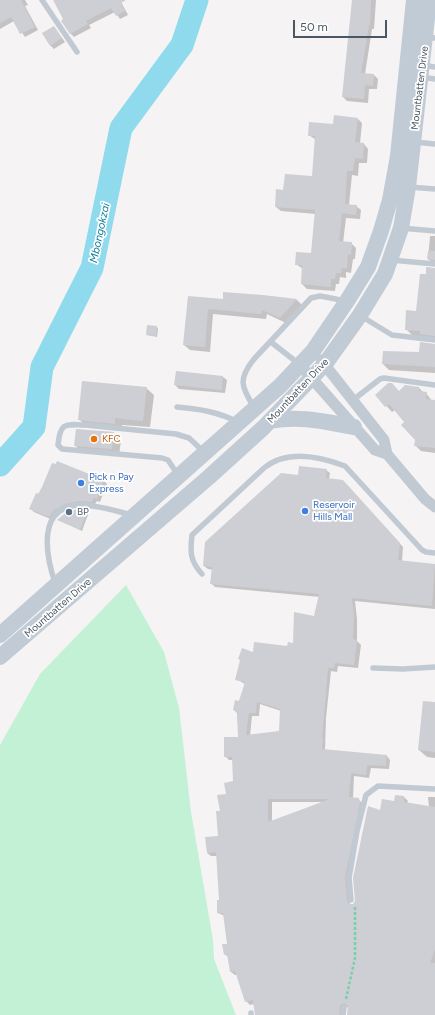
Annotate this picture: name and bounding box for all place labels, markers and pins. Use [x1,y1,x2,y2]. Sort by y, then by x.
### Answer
place label: KFC [102,433,121,445]
marker: KFC [89,434,99,444]
place label: Pick n Pay Express [89,471,134,494]
marker: Pick n Pay Express [76,478,86,488]
place label: Reservoir Hills Mall [313,499,355,522]
place label: BP [77,506,89,518]
marker: Reservoir Hills Mall [300,506,310,516]
marker: BP [64,507,74,517]

